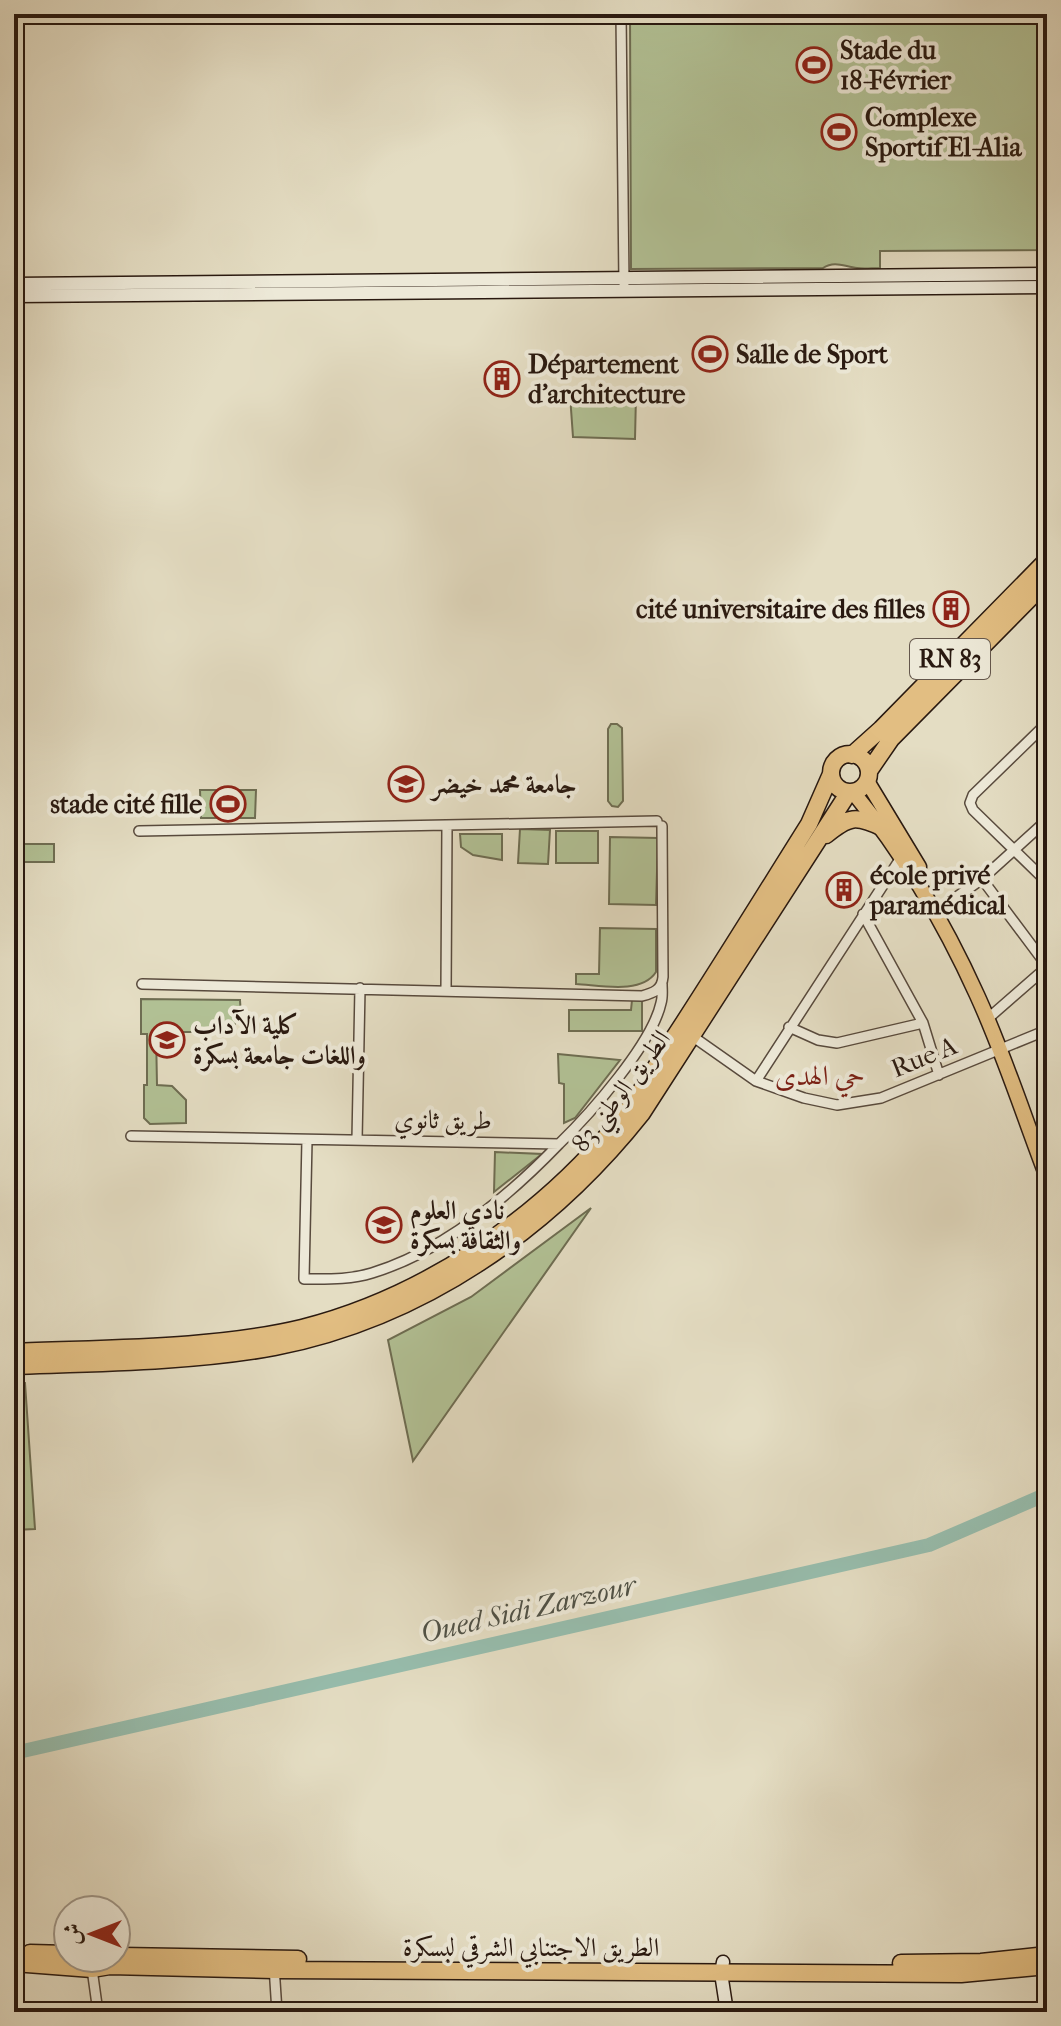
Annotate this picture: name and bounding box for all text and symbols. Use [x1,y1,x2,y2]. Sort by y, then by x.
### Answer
place label: Stade du 18-Février [840,35,952,96]
sports icon: Stade du 18-Février [795,46,833,84]
place label: Complexe Sportif El-Alia [865,102,1022,163]
sports icon: Complexe Sportif El-Alia [820,113,858,151]
sports icon: Salle de Sport [691,335,729,373]
place label: Salle de Sport [736,339,888,370]
place label: Département d'architecture [528,349,685,410]
building icon: Département d'architecture [483,360,521,398]
building icon: cité universitaire des filles [932,590,970,628]
place label: cité universitaire des filles [636,594,925,625]
road number: RN 83 [910,639,990,679]
school or university icon: جامعة محمد خيضر [387,765,425,803]
place label: جامعة محمد خيضر [429,769,577,802]
sports icon: stade cité fille [209,785,247,823]
place label: stade cité fille [50,789,202,820]
place label: école privé paramédical [869,860,1007,921]
building icon: école privé paramédical [825,871,863,909]
place label: كلية الآداب واللغات جامعة بسكرة [193,1009,366,1072]
school or university icon: كلية الآداب واللغات جامعة بسكرة [148,1021,186,1059]
street label: الطريق الوطني 83 [565,1024,683,1163]
street label: Rue A [887,1029,963,1084]
district label: حي الهدى [775,1059,865,1098]
street label: طريق ثانوي [394,1104,492,1141]
place label: نادي العلوم والثقافة بسكرة [410,1195,521,1257]
school or university icon: نادي العلوم والثقافة بسكرة [365,1206,403,1244]
water label: Oued Sidi Zarzour [417,1568,641,1650]
north arrow [52,1894,132,1974]
text: ش [60,1923,86,1945]
street label: الطريق الاجتنابي الشرقي لبسكرة [403,1932,659,1969]

